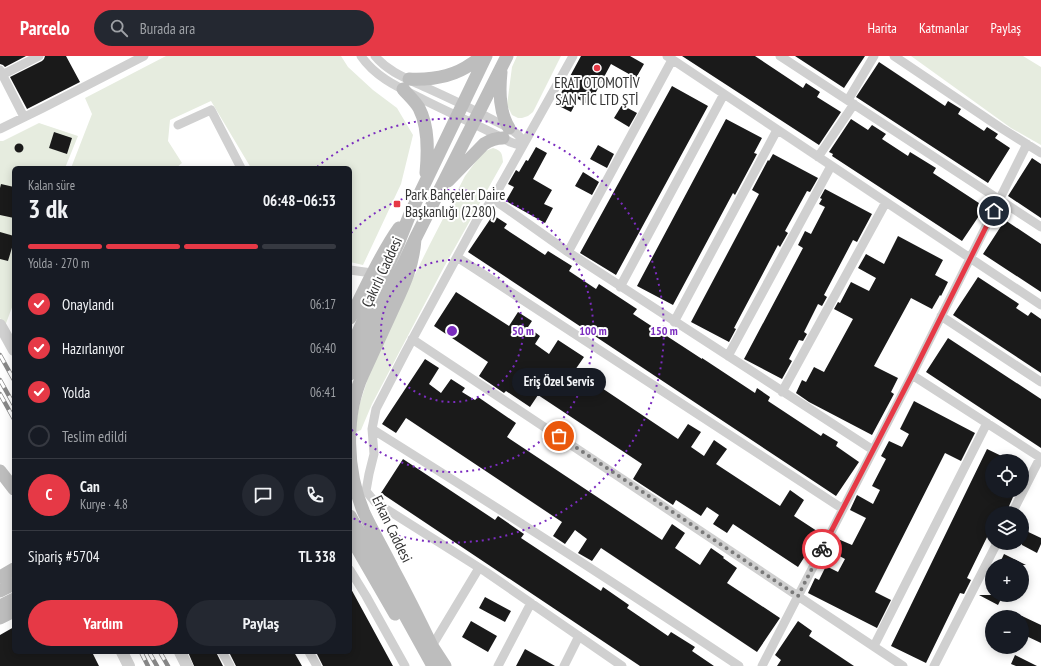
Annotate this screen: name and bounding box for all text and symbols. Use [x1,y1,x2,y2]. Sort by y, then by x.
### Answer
search box [94,10,374,46]
text: Parcelo [20,16,70,40]
icon: search [108,17,130,39]
text: Burada ara [140,19,195,38]
text: Harita [868,19,897,37]
text: Katmanlar [919,19,969,37]
text: Paylaş [991,19,1021,37]
marker: ERAT OTOMOTİV SAN TİC LTD ŞTİ [592,63,602,73]
place label: ERAT OTOMOTİV SAN TİC LTD ŞTİ [554,73,640,109]
text: Kalan süre [28,177,75,194]
place label: Park Bahçeler Dai̇re Başkanlığı (2280) [405,185,506,221]
text: 06:48–06:53 [263,191,336,210]
text: 3 dk [28,192,68,225]
pin [977,194,1011,228]
marker: Park Bahçeler Dai̇re Başkanlığı (2280) [392,199,402,209]
icon: home [983,200,1005,222]
street label: Çakırlı Caddesi [357,233,406,310]
text: Yolda · 270 m [28,255,90,272]
icon: check [28,293,50,315]
text: Onaylandı [62,295,114,314]
text: 06:17 [310,296,336,313]
text: 50 m [512,323,534,338]
text: 100 m [579,323,607,338]
text: 150 m [650,323,678,338]
centre of rings [445,324,459,338]
icon: check [28,337,50,359]
text: Hazırlanıyor [62,339,124,358]
text: 06:40 [310,340,336,357]
callout: Eriş Özel Servis [512,368,606,396]
text: Eriş Özel Servis [524,373,594,390]
icon: check [28,381,50,403]
text: Yolda [62,383,90,402]
text: 06:41 [310,384,336,401]
pin [542,419,576,453]
icon: bag [548,425,570,447]
text: Teslim edildi [62,427,127,446]
map controls [985,454,1029,654]
button: locate [985,454,1029,498]
button: chat [242,474,284,516]
button: phone [294,474,336,516]
text: Can [80,477,100,496]
text: C [46,485,52,504]
street label: Erkan Caddesi [368,492,417,565]
text: Kurye · 4.8 [80,496,128,513]
button: layers [985,506,1029,550]
courier [802,529,842,569]
icon: bike [811,538,833,560]
text: Sipariş #5704 [28,547,100,566]
text: TL 338 [299,547,336,566]
button: + [985,558,1029,602]
button: Yardım [28,600,178,646]
button: Paylaş [186,600,336,646]
button: − [985,610,1029,654]

